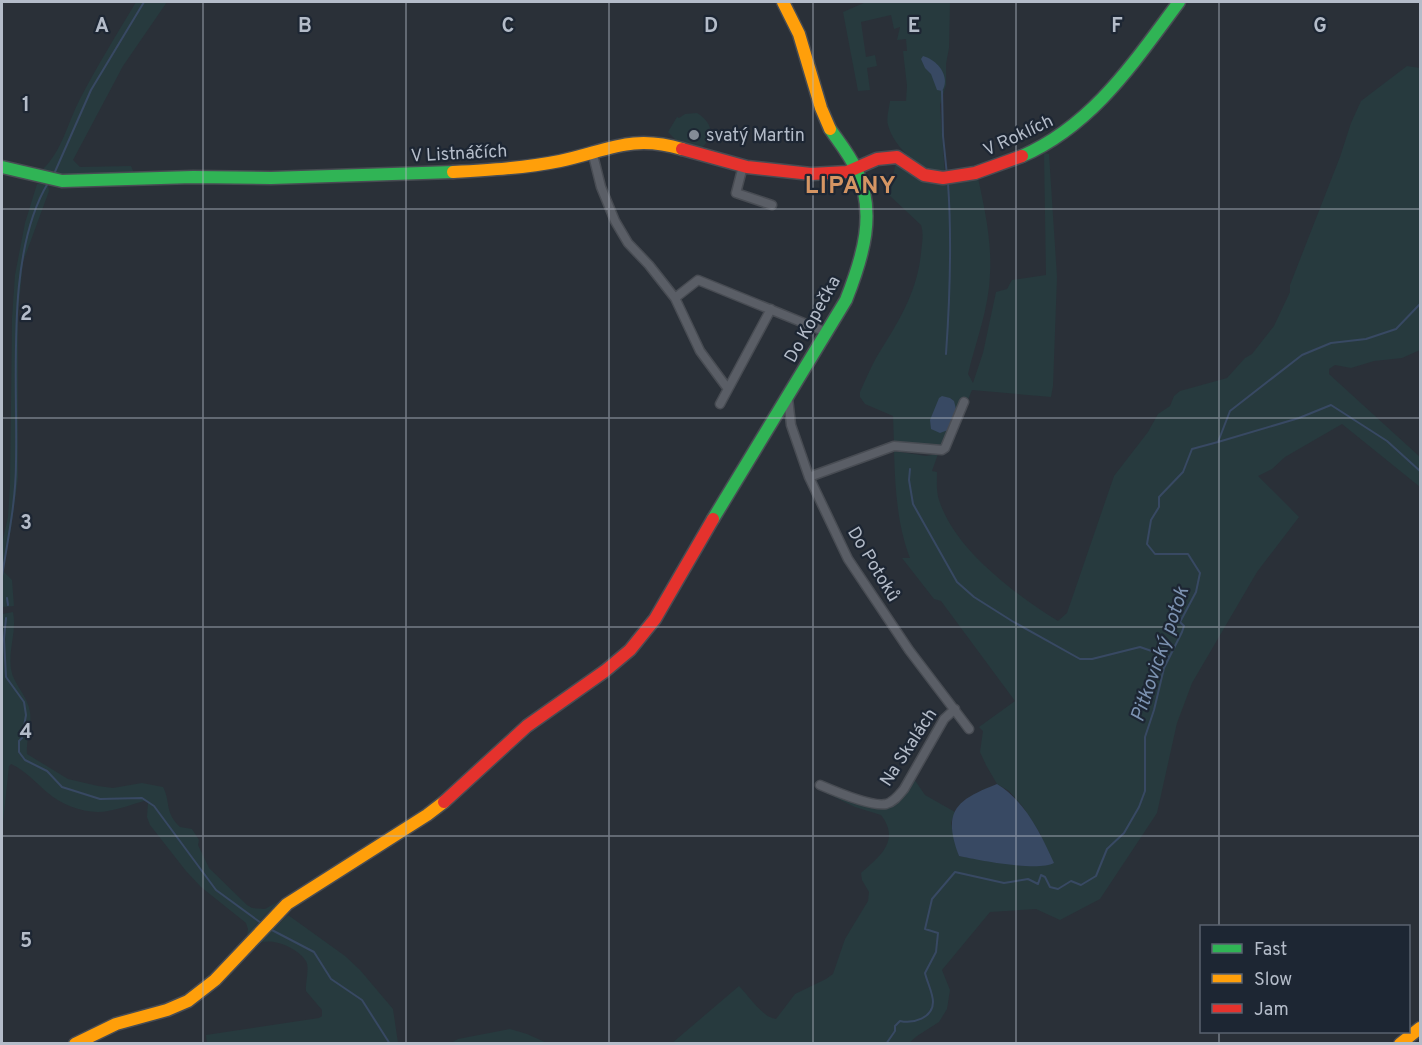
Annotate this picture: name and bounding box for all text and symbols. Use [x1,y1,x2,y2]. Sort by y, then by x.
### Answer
text: A [95,14,109,40]
text: B [298,14,312,40]
text: C [502,14,514,40]
text: D [704,14,718,40]
text: E [908,14,920,40]
text: F [1111,14,1123,40]
text: G [1313,14,1327,40]
text: 1 [22,93,30,119]
street label: V Roklích [980,110,1057,163]
place label: svatý Martin [706,125,805,148]
marker: svatý Martin [687,128,701,142]
street label: V Listnáčích [410,140,508,169]
district label: LIPANY [805,172,897,202]
street label: Do Kopečka [780,272,847,367]
text: 2 [20,302,32,328]
text: 3 [20,511,32,537]
street label: Do Potoků [841,523,904,607]
water label: Pitkovický potok [1126,583,1196,726]
street label: Na Skalách [875,704,943,791]
text: 4 [20,720,32,746]
legend [1200,925,1410,1033]
text: 5 [20,929,32,955]
text: Fast [1254,939,1287,962]
text: Slow [1254,969,1292,992]
text: Jam [1254,999,1289,1022]

